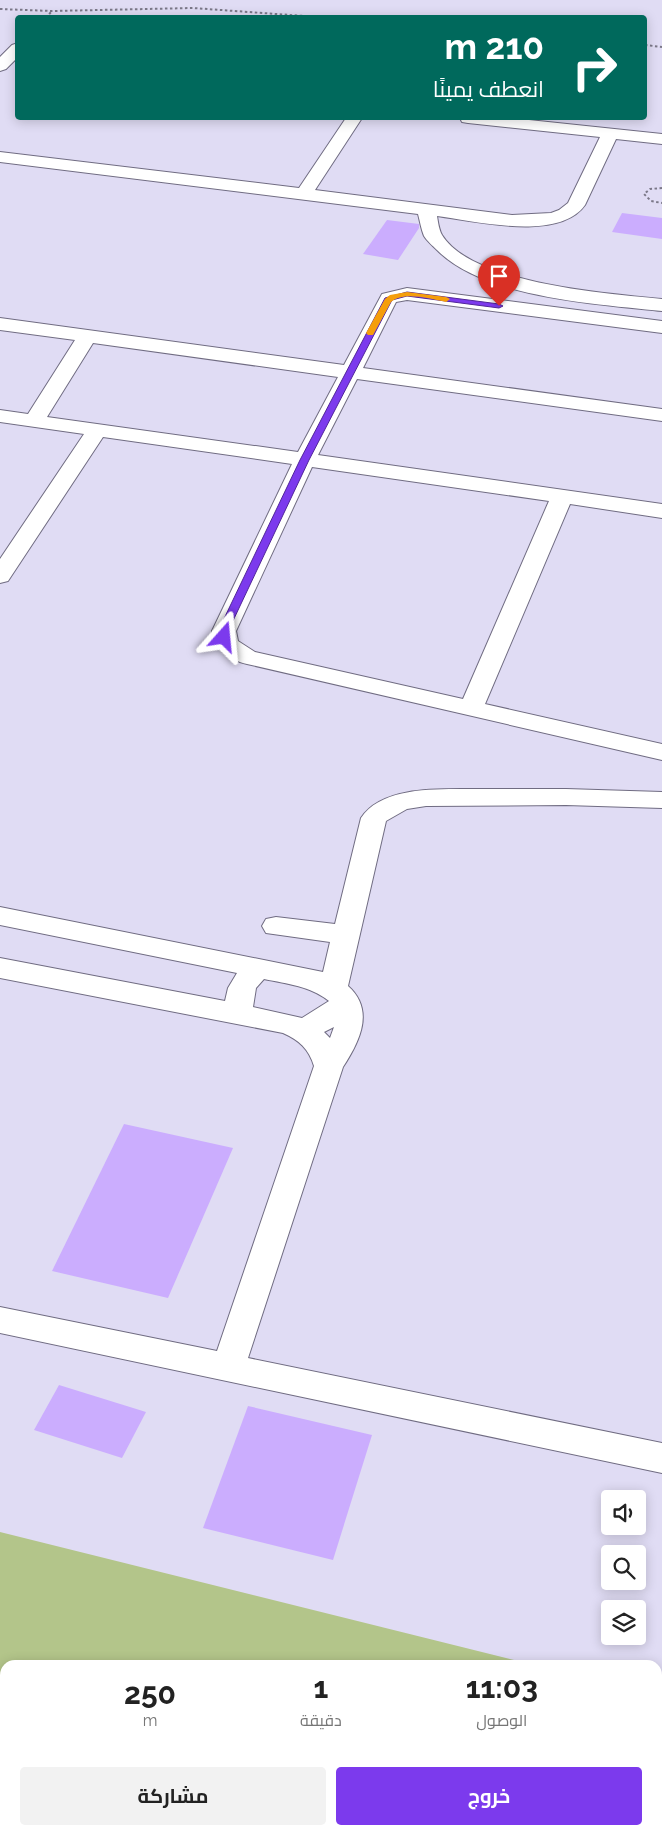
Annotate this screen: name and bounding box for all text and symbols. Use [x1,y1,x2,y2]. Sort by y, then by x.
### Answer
text: 210 m [444,26,544,67]
icon: right [562,35,627,100]
text: انعطف يمينًا [433,76,544,102]
pin [478,255,520,306]
icon: arrive [485,262,513,290]
position arrow [197,610,249,662]
map controls [601,1490,646,1645]
button: sound [601,1490,646,1535]
button: search [601,1545,646,1590]
button: layers [601,1600,646,1645]
text: 1 [313,1670,328,1705]
text: 11:03 [466,1670,538,1705]
text: 250 [124,1676,176,1711]
text: m [143,1711,157,1730]
text: دقيقة [300,1711,342,1730]
text: الوصول [476,1711,527,1730]
button: مشاركة [20,1767,326,1825]
button: خروج [336,1767,642,1825]

